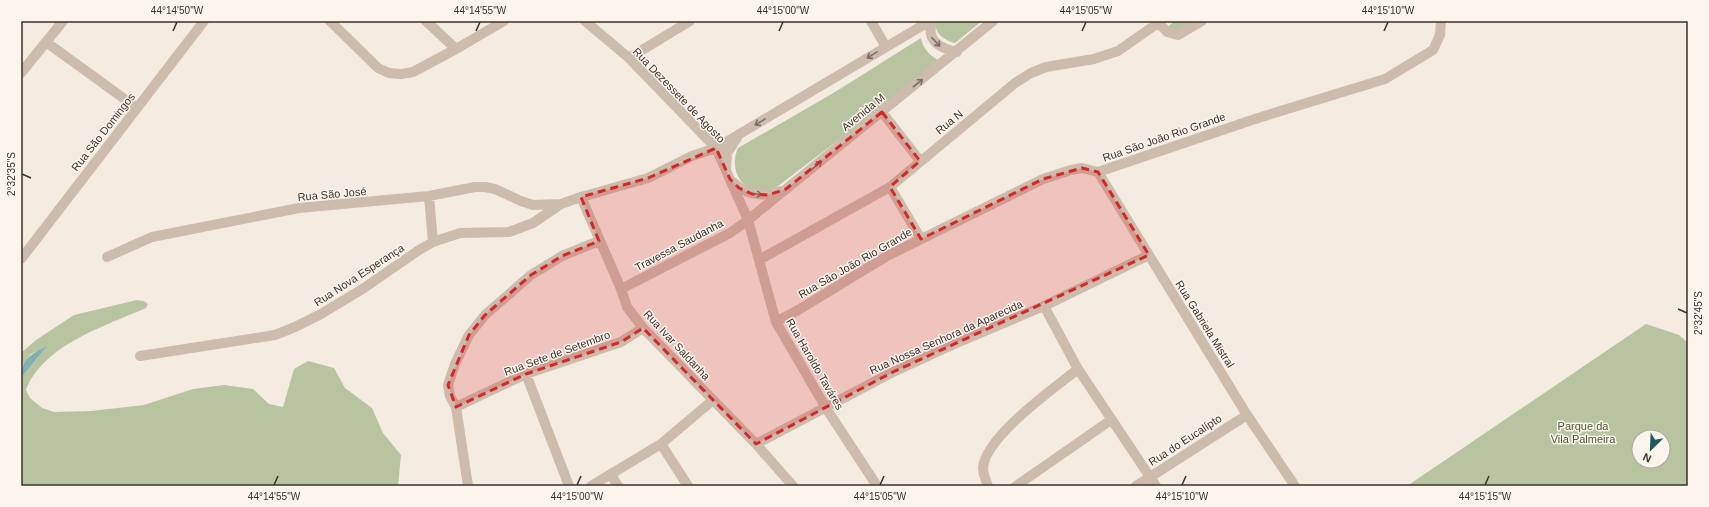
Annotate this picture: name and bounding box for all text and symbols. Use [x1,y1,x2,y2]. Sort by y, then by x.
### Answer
text: 44°14'50"W [151,5,204,16]
text: 44°14'55"W [454,5,507,16]
text: 44°15'00"W [757,5,810,16]
text: 44°15'05"W [1060,5,1113,16]
text: 44°15'10"W [1362,5,1415,16]
one-way arrow [932,37,941,47]
street label: Rua Dezessete de Agosto [631,45,727,145]
one-way arrow [866,52,878,60]
one-way arrow [912,79,923,87]
street label: Rua São Domingos [69,90,137,173]
street label: Avenida M [839,91,887,133]
street label: Rua N [933,107,965,136]
street label: Rua São João Rio Grande [1101,110,1227,164]
one-way arrow [754,118,766,126]
text: 2°32'35"S [6,152,17,196]
one-way arrow [811,160,822,169]
street label: Rua São José [297,185,367,203]
one-way arrow [749,190,762,198]
street label: Travessa Saudanha [633,216,726,273]
street label: Rua São João Rio Grande [796,226,914,300]
street label: Rua Nova Esperança [312,241,407,309]
street label: Rua Gabriela Mistral [1173,278,1237,370]
text: 2°32'45"S [1693,291,1704,335]
street label: Rua Nossa Senhora da Aparecida [868,297,1025,376]
street label: Rua Ivar Saldanha [642,308,713,383]
street label: Rua Haroldo Taváres [784,316,846,412]
street label: Rua Sete de Setembro [502,328,612,378]
street label: Rua do Eucalípto [1146,412,1224,468]
park label: Parque da Vila Palmeira [1551,420,1616,445]
north arrow [1631,429,1671,469]
text: N [1641,451,1653,465]
text: 44°14'55"W [248,491,301,502]
text: 44°15'00"W [551,491,604,502]
text: 44°15'05"W [854,491,907,502]
text: 44°15'10"W [1156,491,1209,502]
text: 44°15'15"W [1459,491,1512,502]

